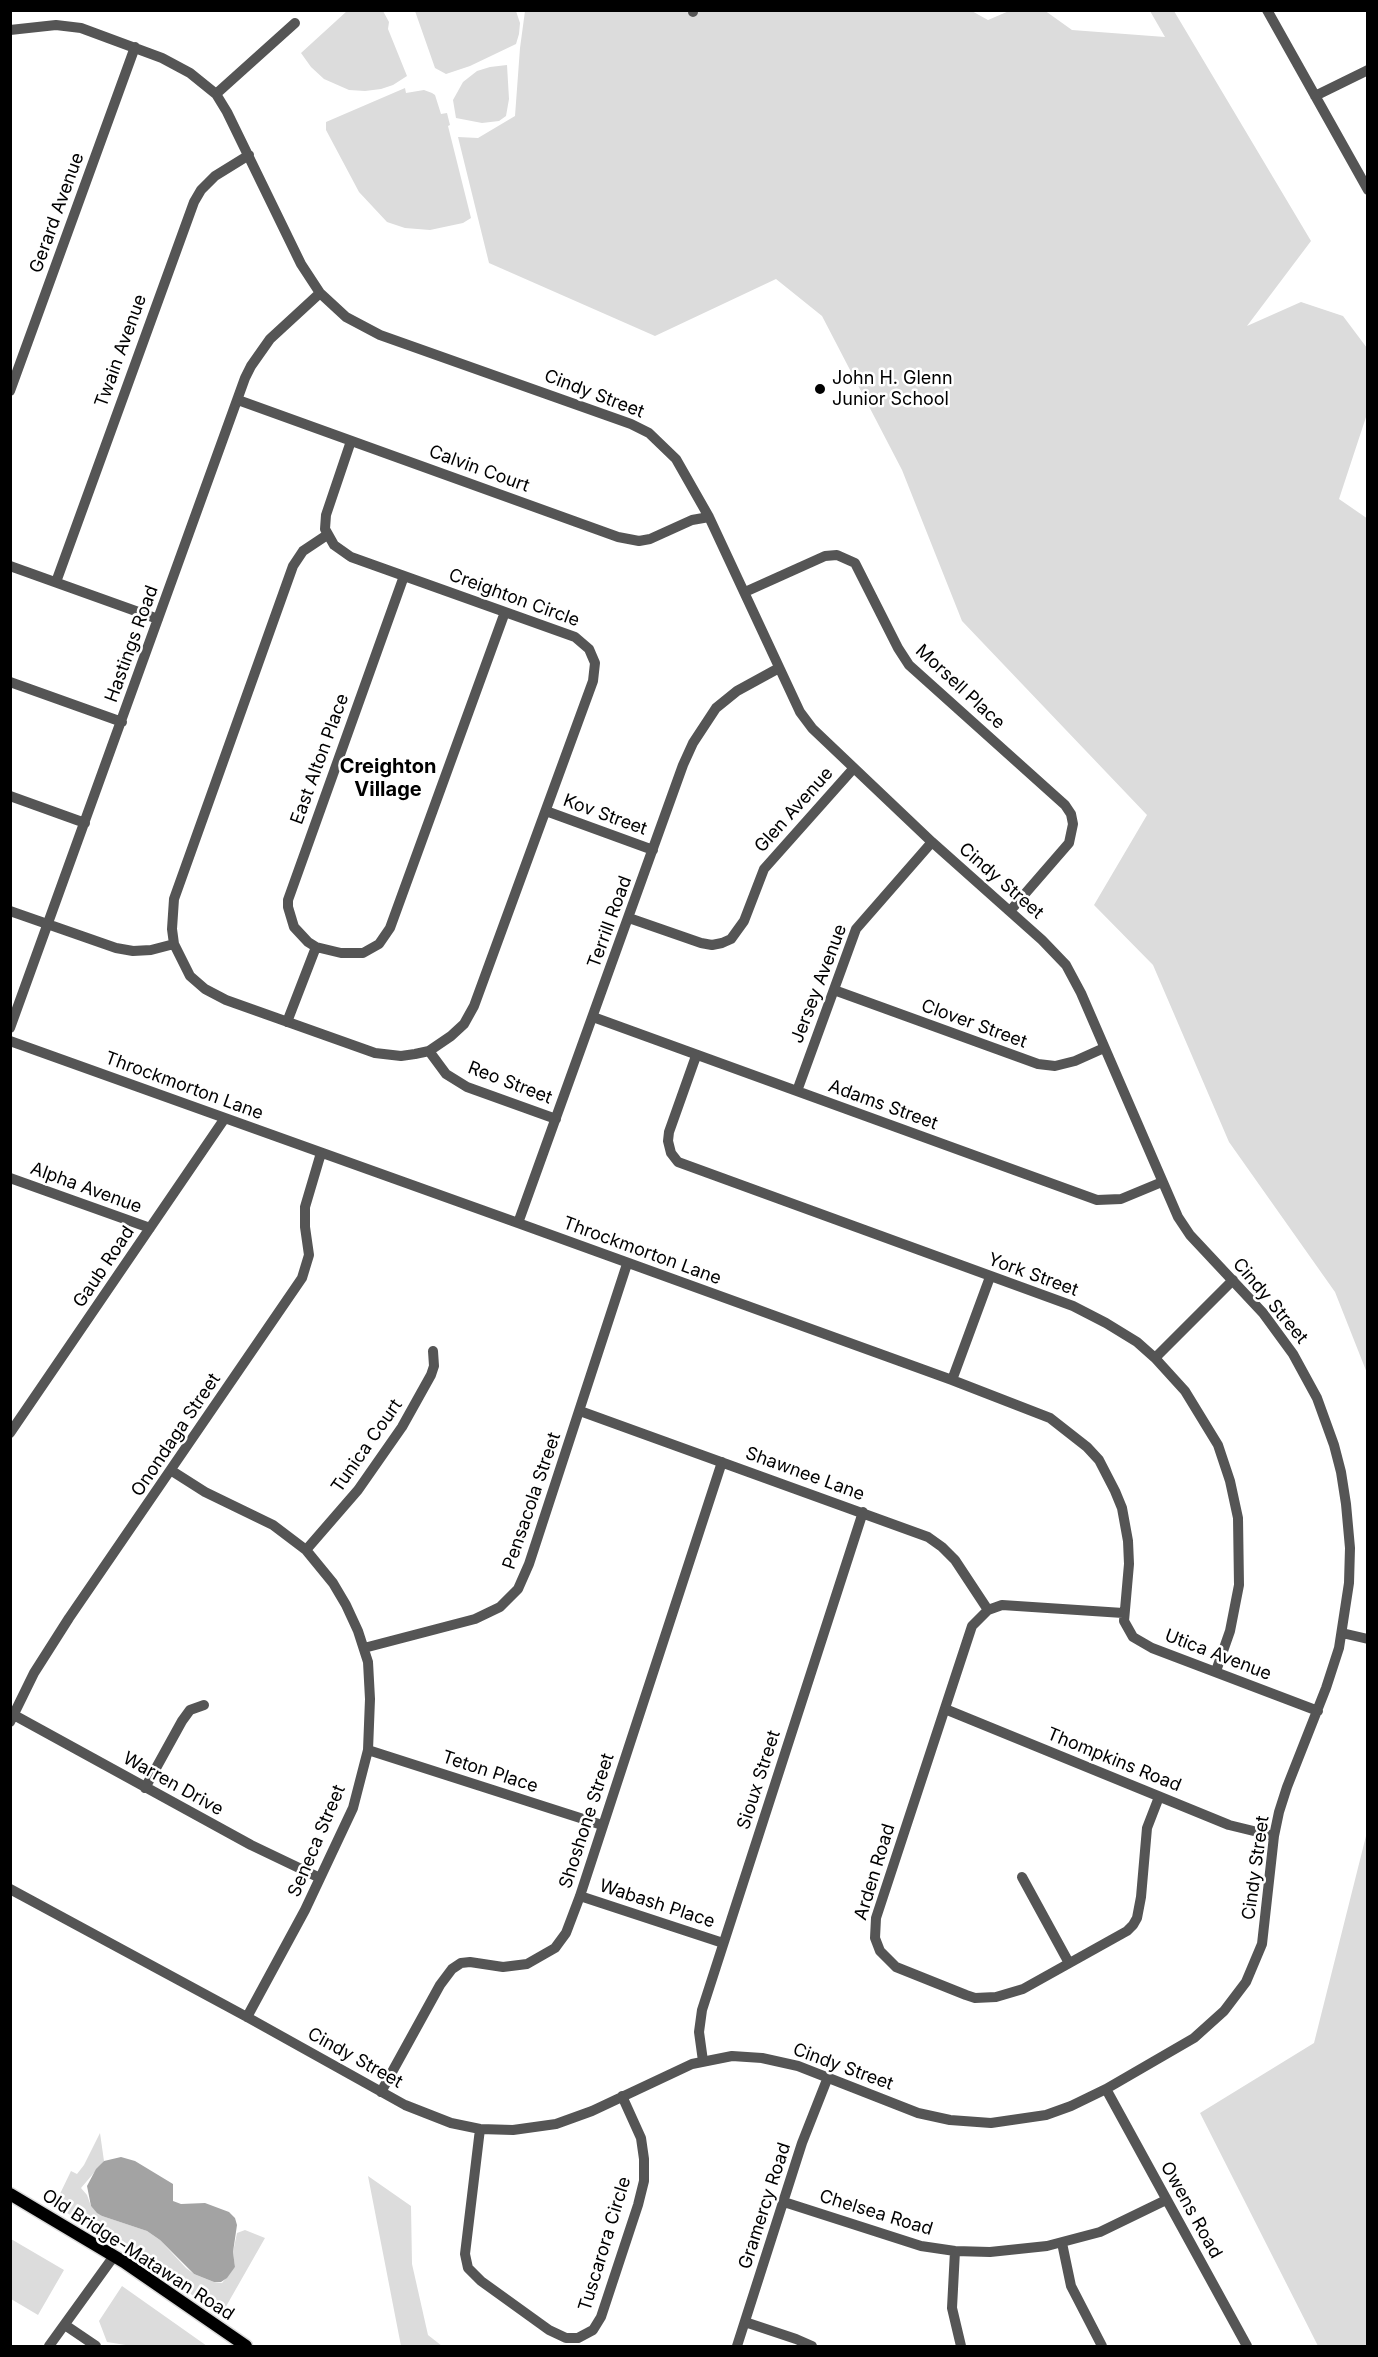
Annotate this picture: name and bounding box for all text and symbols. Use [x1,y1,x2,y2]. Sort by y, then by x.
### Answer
street label: Gerard Avenue [25,150,89,276]
street label: Twain Avenue [91,292,151,410]
street label: Cindy Street [541,365,647,423]
place label: John H. Glenn Junior School [832,368,953,410]
marker: John H. Glenn Junior School [813,382,827,396]
street label: Calvin Court [426,441,532,497]
street label: Creighton Circle [446,564,582,632]
street label: Hastings Road [101,583,163,705]
street label: Morsell Place [911,640,1009,734]
street label: East Alton Place [286,691,354,827]
district label: Creighton Village [340,755,436,802]
street label: Glen Avenue [750,763,838,857]
street label: Kov Street [560,790,650,840]
street label: Cindy Street [954,838,1048,924]
street label: Terrill Road [583,873,637,971]
street label: Jersey Avenue [786,922,852,1046]
street label: Clover Street [918,995,1030,1053]
street label: Throckmorton Lane [102,1047,266,1125]
street label: Reo Street [465,1057,555,1109]
street label: Adams Street [825,1075,941,1135]
street label: Alpha Avenue [27,1158,145,1218]
street label: Throckmorton Lane [560,1212,724,1290]
street label: Gaub Road [69,1222,139,1312]
street label: York Street [985,1249,1081,1301]
street label: Cindy Street [1228,1254,1312,1348]
street label: Onondaga Street [127,1369,225,1501]
street label: Tunica Court [327,1395,407,1497]
street label: Pensacola Street [498,1430,566,1572]
street label: Shawnee Lane [743,1442,867,1506]
street label: Utica Avenue [1162,1625,1274,1685]
street label: Thompkins Road [1044,1723,1184,1797]
street label: Sioux Street [733,1728,785,1832]
street label: Teton Place [439,1746,541,1798]
street label: Warren Drive [119,1748,227,1820]
street label: Shoshone Street [555,1751,619,1891]
street label: Seneca Street [284,1782,350,1900]
street label: Cindy Street [1238,1814,1274,1922]
street label: Arden Road [850,1821,900,1923]
street label: Wabash Place [597,1875,717,1933]
street label: Cindy Street [304,2023,406,2093]
street label: Cindy Street [790,2039,896,2095]
street label: Gramercy Road [734,2140,796,2272]
street label: Owens Road [1156,2158,1226,2262]
street label: Tuscarora Circle [574,2174,636,2314]
street label: Old Bridge-Matawan Road [38,2185,238,2325]
street label: Chelsea Road [817,2186,935,2240]

